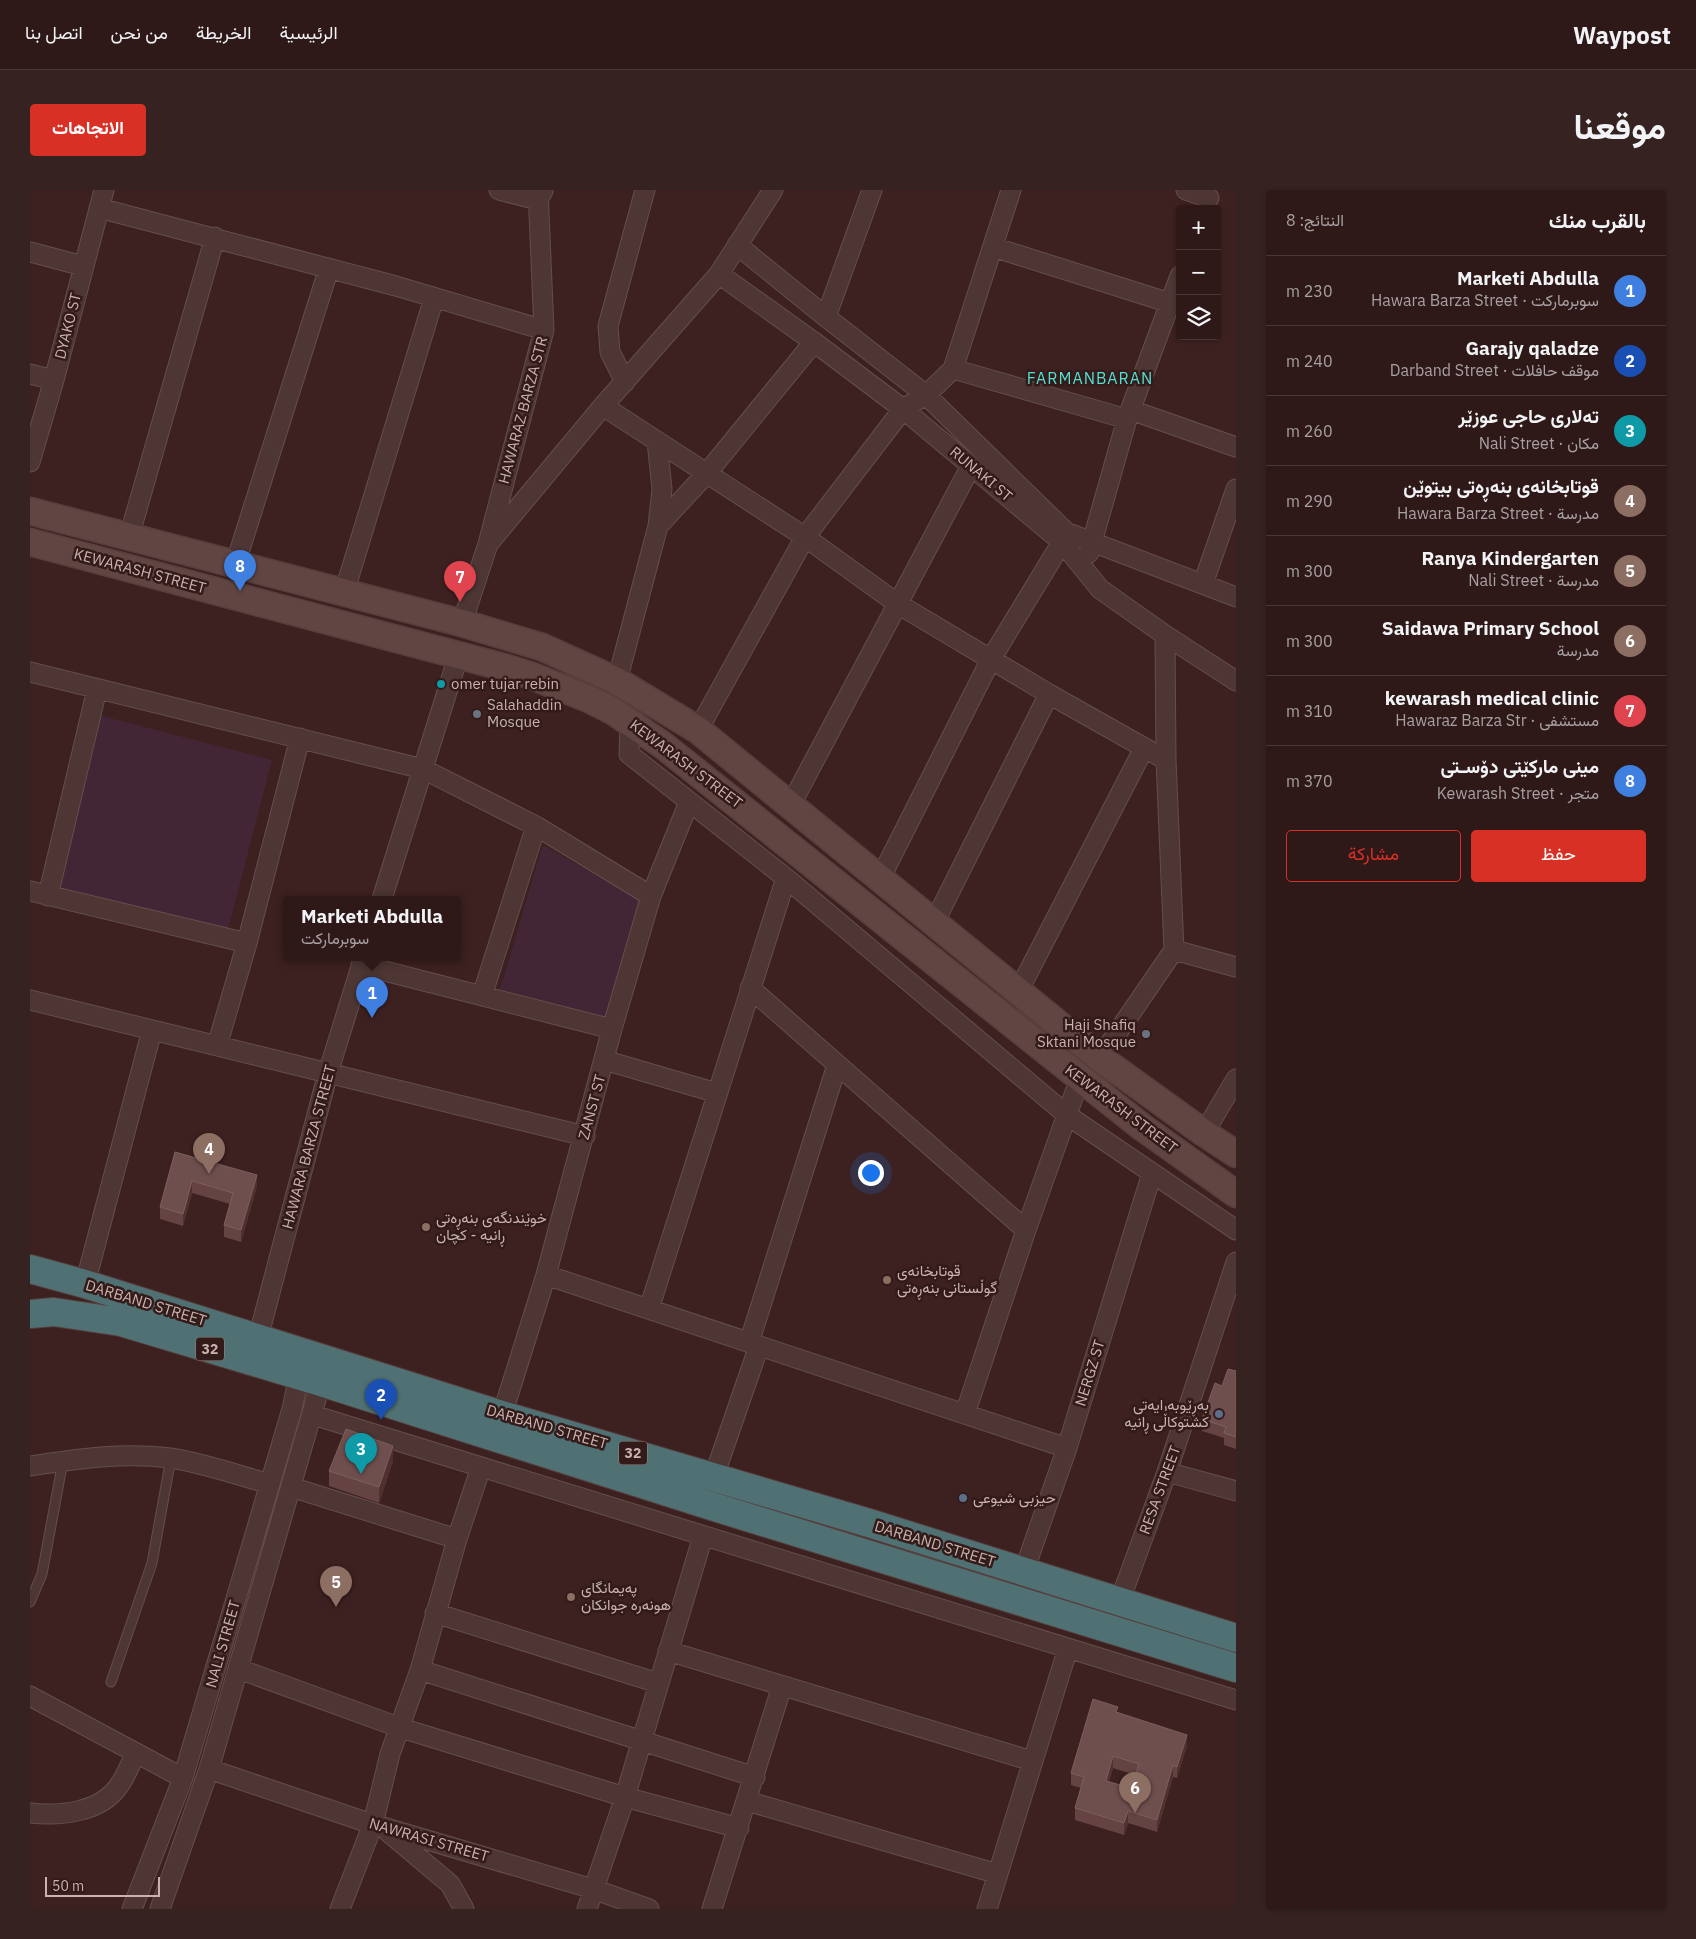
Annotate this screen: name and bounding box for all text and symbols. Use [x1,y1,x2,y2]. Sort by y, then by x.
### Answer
text: Waypost [1573,19,1671,51]
text: اتصل بنا [25,21,83,44]
text: من نحن [111,21,168,44]
text: الخريطة [196,21,251,44]
text: الرئيسية [279,21,338,44]
text: موقعنا [1573,103,1666,149]
button: الاتجاهات [30,104,146,156]
map controls [1176,205,1221,340]
button: + [1176,205,1221,250]
text: بالقرب منك [1549,206,1646,234]
text: النتائج: 8 [1286,210,1344,230]
button: − [1176,250,1221,295]
text: Marketi Abdulla [1457,266,1599,290]
text: 230 m [1286,281,1333,301]
text: 1 [1625,281,1635,301]
street label: DYAKO ST [50,290,85,361]
text: سوبرماركت · Hawara Barza Street [1371,290,1599,310]
button: layers [1176,295,1221,340]
street label: HAWARAZ BARZA STR [494,334,551,486]
text: Garajy qaladze [1465,336,1599,360]
text: 240 m [1286,351,1333,371]
text: 2 [1625,351,1635,371]
text: موقف حافلات · Darband Street [1390,360,1599,380]
district label: FARMANBARAN [1027,368,1153,388]
text: تەلاری حاجی عوزێر [1458,404,1599,428]
text: 260 m [1286,421,1333,441]
text: 3 [1625,421,1635,441]
text: مكان · Nali Street [1479,433,1599,453]
street label: RUNAKI ST [946,442,1017,506]
text: قوتابخانەی بنەڕەتی بیتوێن [1403,474,1599,498]
text: 290 m [1286,491,1333,511]
text: 4 [1625,491,1635,511]
text: مدرسة · Hawara Barza Street [1397,503,1599,523]
street label: KEWARASH STREET [72,544,209,597]
text: Ranya Kindergarten [1421,546,1599,570]
pin: 8 [224,550,256,591]
pin: 7 [444,561,476,602]
text: 300 m [1286,561,1333,581]
text: 5 [1625,561,1635,581]
text: مدرسة · Nali Street [1468,570,1599,590]
text: Saidawa Primary School [1382,616,1599,640]
text: 300 m [1286,631,1333,651]
text: 6 [1625,631,1635,651]
text: مدرسة [1557,640,1599,660]
place label: omer tujar rebin [451,674,559,693]
marker: omer tujar rebin [435,678,447,690]
text: kewarash medical clinic [1385,686,1599,710]
place label: Salahaddin Mosque [487,695,562,731]
text: 310 m [1286,701,1333,721]
text: 7 [1625,701,1635,721]
marker: Salahaddin Mosque [471,708,483,720]
text: مستشفى · Hawaraz Barza Str [1395,710,1599,730]
street label: KEWARASH STREET [626,715,747,812]
text: مینی مارکێتی دۆسـتی [1440,754,1599,778]
text: 370 m [1286,771,1333,791]
text: 8 [1625,771,1635,791]
text: متجر · Kewarash Street [1437,783,1599,803]
button: مشاركة [1286,830,1461,882]
button: حفظ [1471,830,1646,882]
popup [283,896,461,961]
text: Marketi Abdulla [301,904,443,928]
text: سوبرماركت [301,928,369,948]
pin: 1 [356,977,388,1018]
place label: Haji Shafiq Sktani Mosque [1037,1015,1136,1051]
marker: Haji Shafiq Sktani Mosque [1140,1028,1152,1040]
street label: KEWARASH STREET [1061,1060,1182,1157]
street label: HAWARA BARZA STREET [277,1062,340,1231]
street label: ZANST ST [574,1072,609,1142]
pin: 4 [193,1133,225,1174]
your location [858,1160,884,1186]
place label: خوێندنگەی بنەڕەتی ڕانیە - کچان [436,1208,547,1247]
marker: خوێندنگەی بنەڕەتی ڕانیە - کچان [420,1221,432,1233]
place label: قوتابخانه‌ی گوڵستانی بنه‌ڕه‌تی [897,1261,997,1300]
marker: قوتابخانه‌ی گوڵستانی بنه‌ڕه‌تی [881,1274,893,1286]
street label: DARBAND STREET [83,1275,209,1330]
street label: NERGZ ST [1070,1337,1109,1408]
road number: 32 [196,1338,224,1360]
pin: 2 [365,1379,397,1420]
place label: بەڕێوبەرایەتی کشتوکاڵی ڕانیە [1124,1395,1209,1434]
street label: DARBAND STREET [484,1400,610,1453]
marker: بەڕێوبەرایەتی کشتوکاڵی ڕانیە [1213,1408,1225,1420]
pin: 3 [345,1433,377,1474]
road number: 32 [619,1442,647,1464]
street label: RESA STREET [1135,1443,1184,1537]
place label: حیزبی شیوعی [973,1488,1056,1508]
marker: حیزبی شیوعی [957,1492,969,1504]
street label: DARBAND STREET [872,1516,998,1571]
pin: 5 [320,1566,352,1607]
place label: پەیمانگای هونەرە جوانکان [581,1578,671,1614]
marker: پەیمانگای هونەرە جوانکان [565,1591,577,1603]
street label: NALI STREET [201,1598,244,1690]
pin: 6 [1119,1772,1151,1813]
street label: NAWRASI STREET [367,1813,492,1866]
scale bar [45,1874,160,1897]
text: 50 m [52,1877,84,1895]

